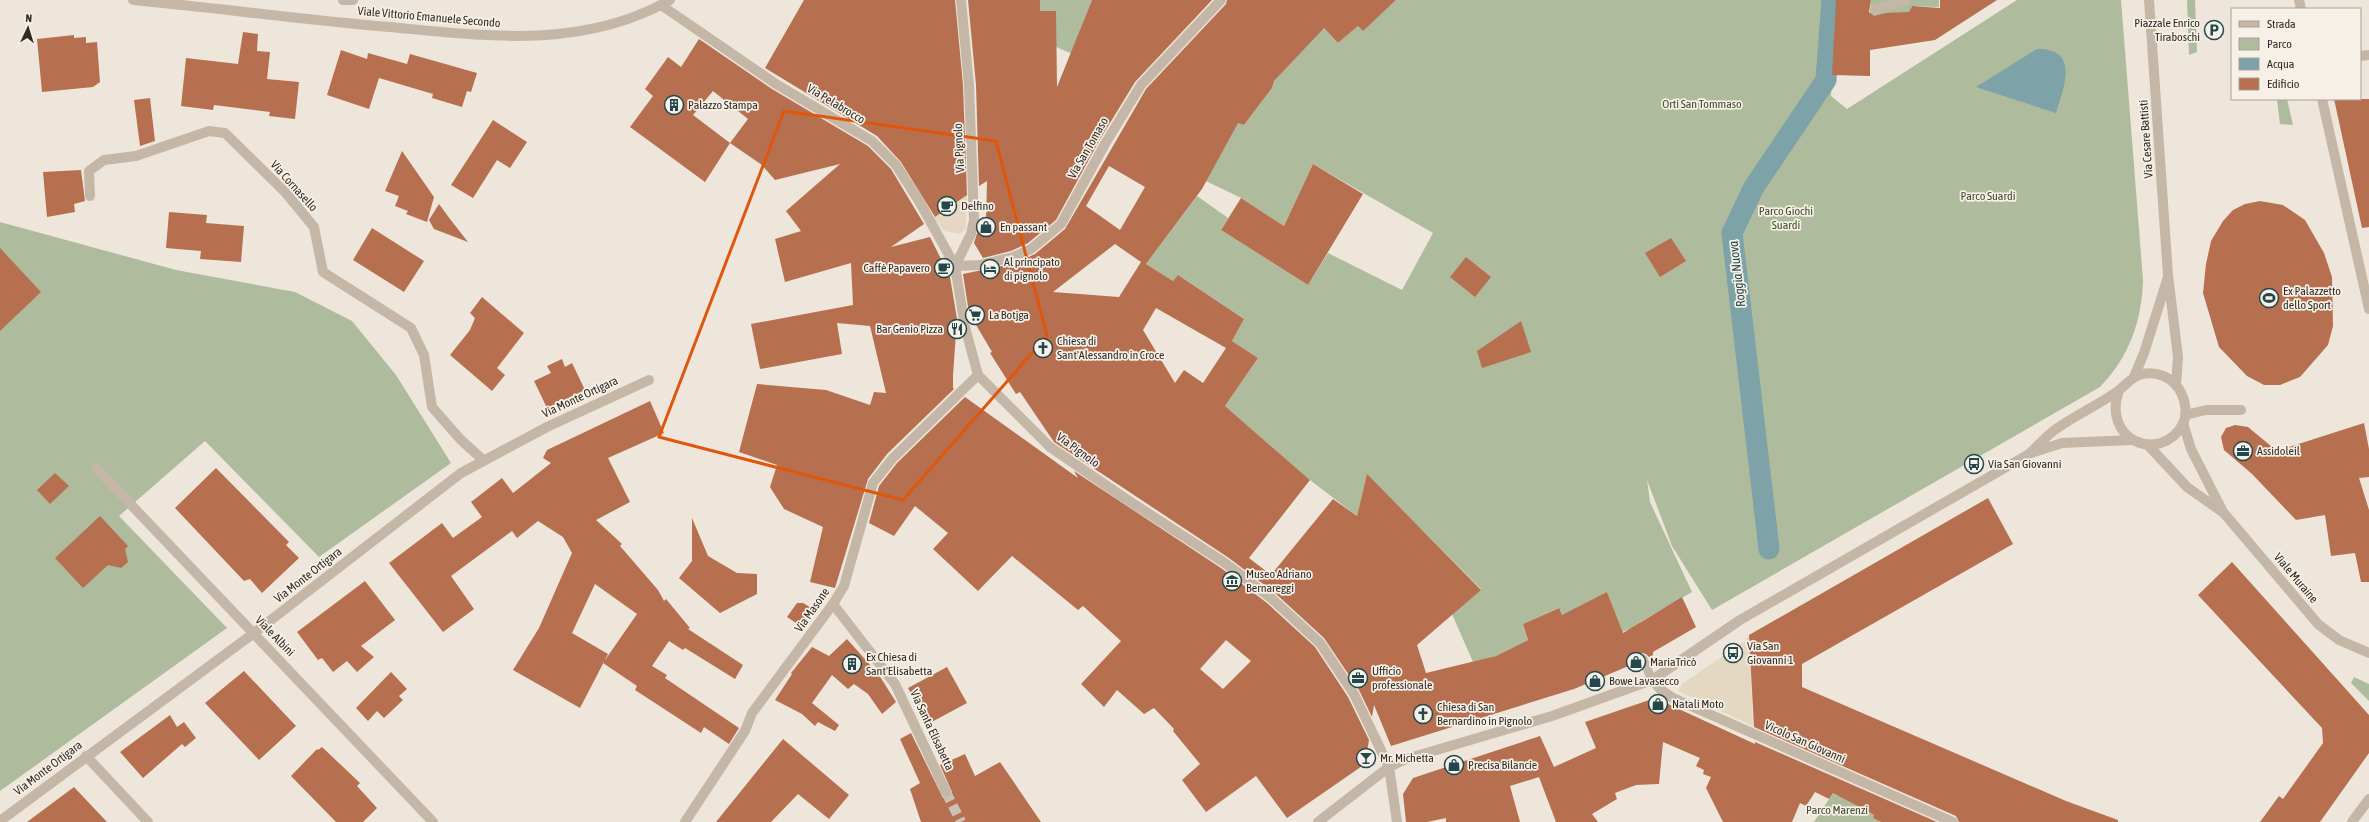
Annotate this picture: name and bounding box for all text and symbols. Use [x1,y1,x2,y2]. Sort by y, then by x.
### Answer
street label: Viale Vittorio Emanuele Secondo [357,4,501,30]
north arrow [8,8,48,48]
legend [2231,8,2361,100]
text: N [25,12,32,24]
place label: Piazzale Enrico Tiraboschi [2134,16,2200,44]
text: Strada [2267,17,2296,31]
parking icon: Piazzale Enrico Tiraboschi [2203,19,2225,41]
text: Parco [2267,37,2292,51]
text: Acqua [2267,57,2294,71]
text: Edificio [2267,77,2300,91]
street label: Via Pelabrocco [804,81,868,127]
building icon: Palazzo Stampa [663,94,685,116]
park label: Orti San Tommaso [1662,97,1742,111]
place label: Palazzo Stampa [688,98,758,112]
street label: Via Cesare Battisti [2136,99,2156,179]
street label: Via San Tomaso [1065,115,1111,181]
street label: Via Pignolo [951,123,967,173]
street label: Via Cornasello [268,158,321,215]
park label: Parco Suardi [1961,189,2015,203]
cafe icon: Delfino [936,195,958,217]
place label: Delfino [961,199,994,213]
park label: Parco Giochi Suardi [1759,204,1813,232]
shop icon: En passant [975,216,997,238]
place label: En passant [1000,220,1048,234]
water label: Roggia Nuova [1725,240,1749,308]
place label: Al principato di pignolo [1004,255,1060,283]
cafe icon: Caffè Papavero [933,257,955,279]
hotel icon: Al principato di pignolo [979,258,1001,280]
place label: Caffè Papavero [863,261,930,275]
place label: Ex Palazzetto dello Sport [2283,284,2341,312]
sports icon: Ex Palazzetto dello Sport [2258,287,2280,309]
supermarket icon: La Botjga [964,304,986,326]
place label: La Botjga [989,308,1029,322]
restaurant icon: Bar Genio Pizza [946,318,968,340]
place label: Bar Genio Pizza [876,322,943,336]
place label: Chiesa di Sant'Alessandro in Croce [1057,334,1164,362]
church icon: Chiesa di Sant'Alessandro in Croce [1032,337,1054,359]
street label: Via Monte Ortigara [540,373,620,421]
street label: Via Pignolo [1054,430,1102,470]
office icon: Assidoleil [2232,440,2254,462]
place label: Assidoleil [2257,444,2301,458]
bus stop icon: Via San Giovanni [1963,453,1985,475]
place label: Via San Giovanni [1988,457,2061,471]
street label: Via Monte Ortigara [271,544,345,606]
street label: Viale Muraine [2271,550,2321,606]
place label: Museo Adriano Bernareggi [1246,567,1312,595]
museum icon: Museo Adriano Bernareggi [1221,570,1243,592]
street label: Via Masone [792,585,832,635]
street label: Viale Albini [252,613,298,659]
place label: Via San Giovanni 1 [1747,639,1794,667]
bus stop icon: Via San Giovanni 1 [1722,642,1744,664]
place label: Ex Chiesa di Sant'Elisabetta [866,650,932,678]
shop icon: MariaTricò [1625,651,1647,673]
building icon: Ex Chiesa di Sant'Elisabetta [841,653,863,675]
place label: MariaTricò [1650,655,1697,669]
place label: Ufficio professionale [1372,664,1432,692]
office icon: Ufficio professionale [1347,667,1369,689]
shop icon: Bowe Lavasecco [1584,670,1606,692]
place label: Bowe Lavasecco [1609,674,1679,688]
street label: Via Santa Elisabetta [907,687,957,773]
shop icon: Natali Moto [1647,693,1669,715]
place label: Natali Moto [1672,697,1724,711]
place label: Chiesa di San Bernardino in Pignolo [1437,700,1532,728]
church icon: Chiesa di San Bernardino in Pignolo [1412,703,1434,725]
street label: Vicolo San Giovanni [1763,718,1847,766]
street label: Via Monte Ortigara [11,738,85,798]
bar icon: Mr. Michetta [1355,747,1377,769]
place label: Mr. Michetta [1380,751,1434,765]
shop icon: Precisa Bilancie [1443,754,1465,776]
place label: Precisa Bilancie [1468,758,1537,772]
park label: Parco Marenzi [1806,803,1868,817]

